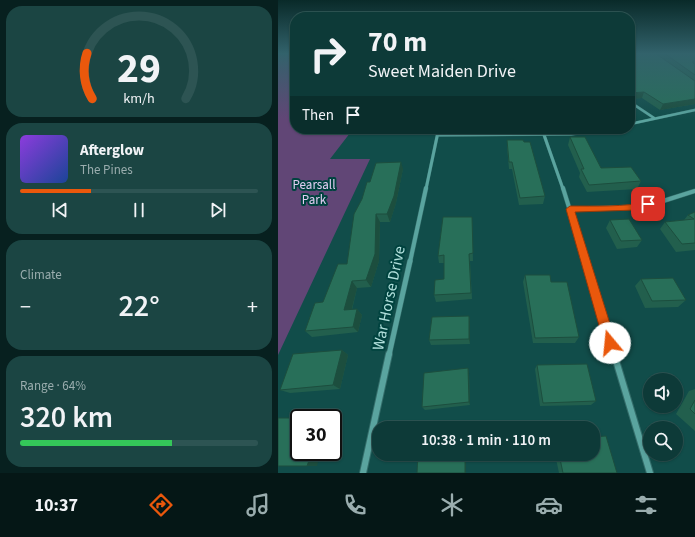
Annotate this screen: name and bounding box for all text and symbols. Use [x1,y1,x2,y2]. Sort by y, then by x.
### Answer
text: 70 m [368,22,427,62]
icon: right [302,28,354,80]
text: 29 [117,39,161,99]
text: Sweet Maiden Drive [368,59,516,84]
text: km/h [123,88,155,109]
icon: arrive [342,104,364,126]
text: Then [302,105,334,126]
text: Afterglow [80,140,144,161]
text: The Pines [80,161,133,179]
park label: Pearsall Park [293,176,335,209]
pin [631,187,665,221]
icon: arrive [637,193,659,215]
icon: previous [49,199,71,221]
icon: pause [128,199,150,221]
icon: next [207,199,229,221]
street label: War Horse Drive [367,244,411,352]
text: Climate [20,266,62,284]
text: 22° [118,285,160,328]
text: − [20,291,31,323]
text: + [247,291,258,323]
position arrow [589,322,631,364]
map controls [643,373,683,461]
button: sound [643,373,683,413]
text: Range · 64% [20,377,86,395]
text: 320 km [20,396,113,439]
speed limit sign: 30 [290,409,342,461]
button: search [643,421,683,461]
text: 10:38 · 1 min · 110 m [421,430,551,451]
icon: directions [147,491,175,519]
icon: music [244,491,272,519]
icon: phone [341,491,369,519]
icon: climate [438,491,466,519]
icon: car [535,491,563,519]
icon: filters [632,491,660,519]
text: 10:37 [35,493,78,518]

